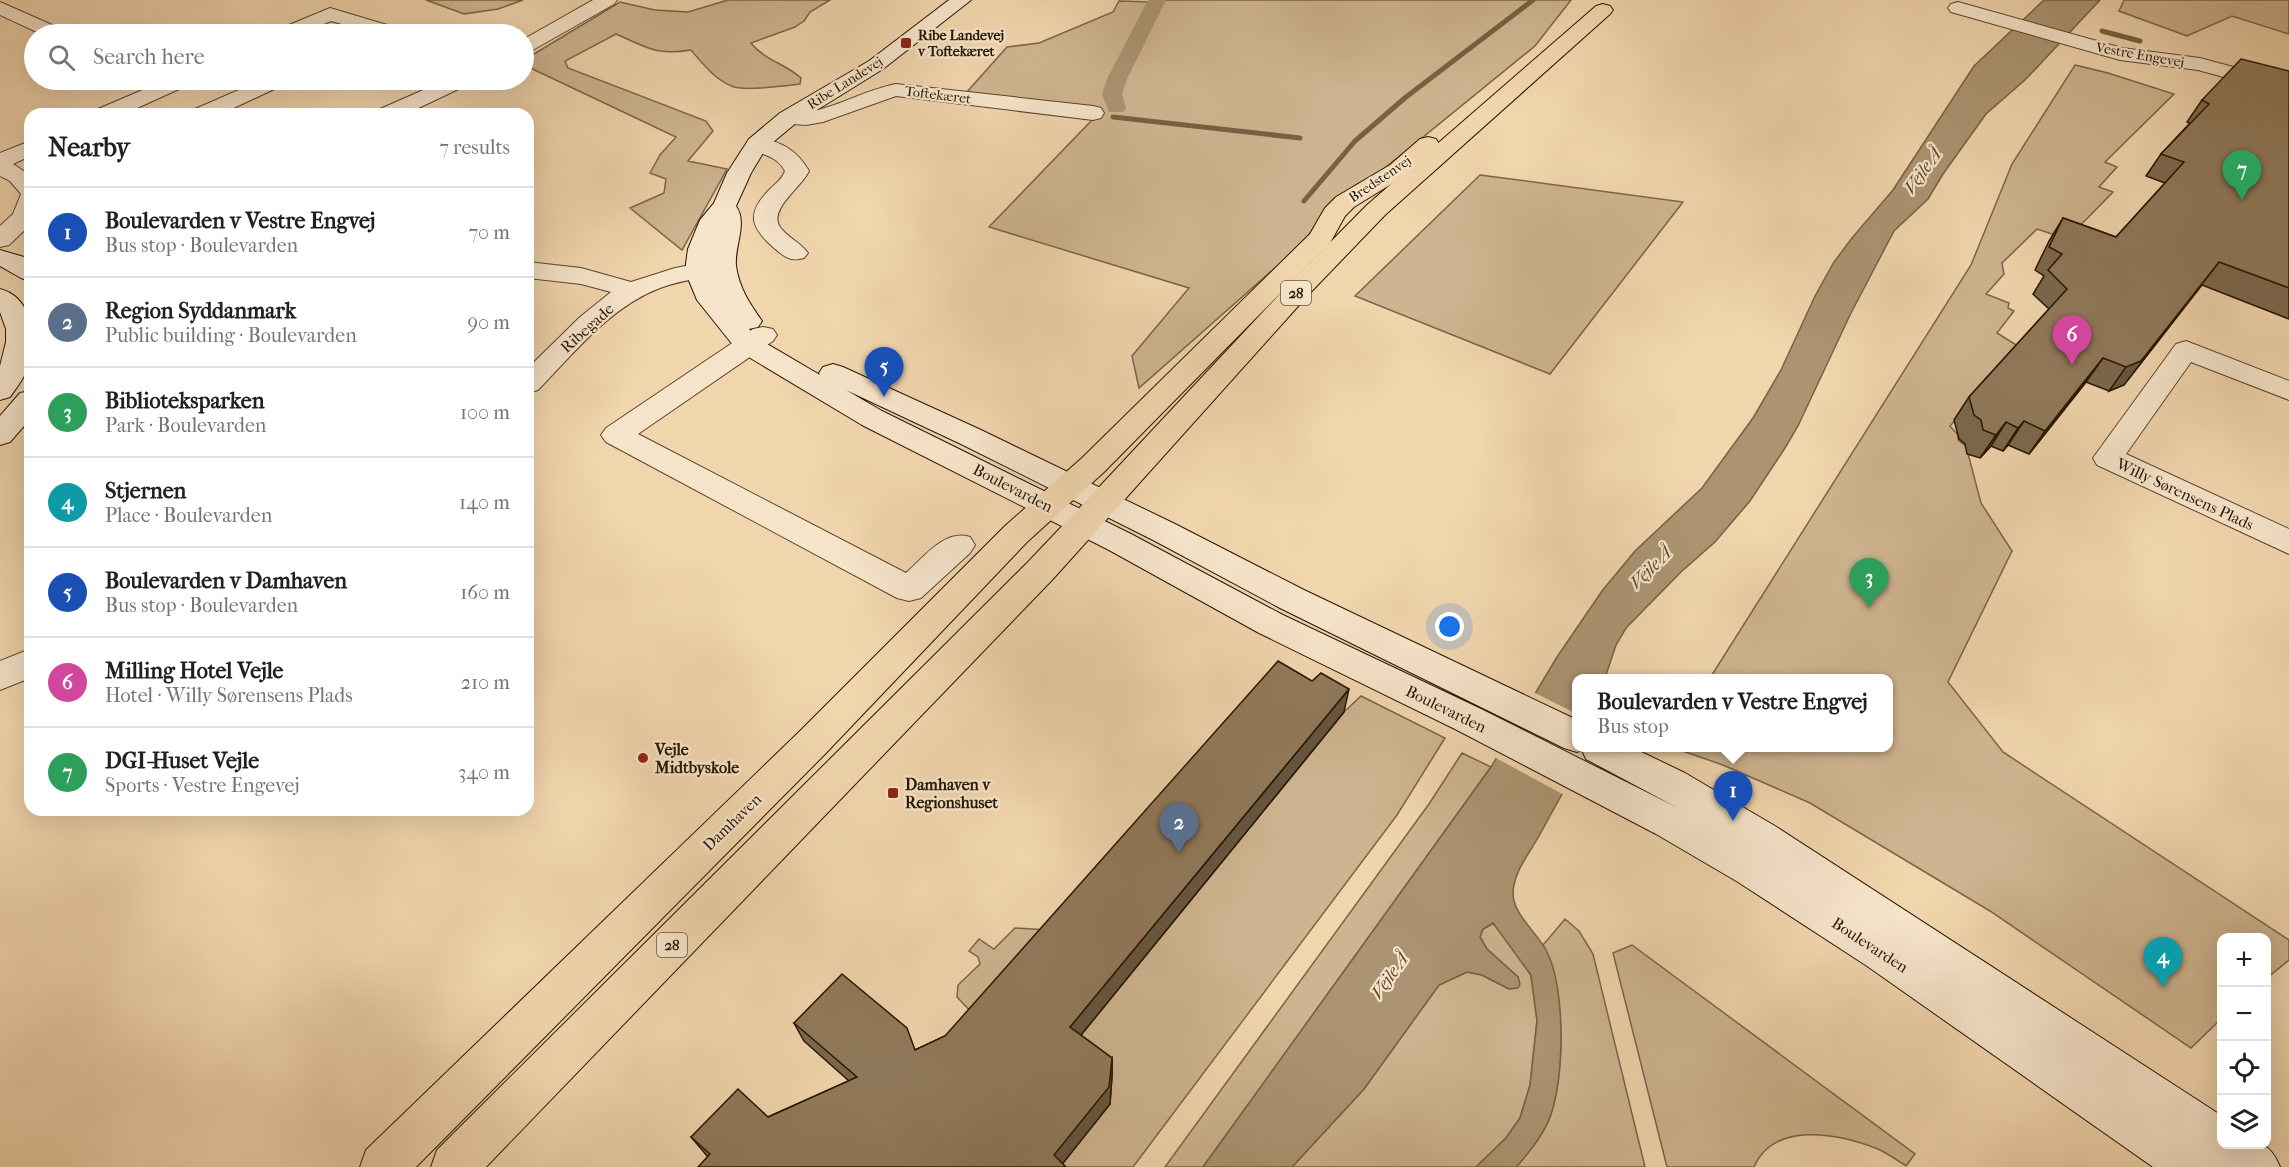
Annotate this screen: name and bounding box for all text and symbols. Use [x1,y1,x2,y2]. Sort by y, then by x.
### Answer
search box [24,24,534,90]
place label: Ribe Landevej v Toftekæret [917,27,1004,60]
marker: Ribe Landevej v Toftekæret [899,36,913,50]
street label: Vestre Engevej [2094,39,2185,71]
icon: search [45,41,78,74]
text: Search here [93,44,205,70]
street label: Ribe Landevej [804,53,886,113]
street label: Toftekæret [904,83,972,107]
text: Nearby [48,132,130,163]
text: 7 results [439,136,510,159]
water label: Vejle Å [1898,142,1947,198]
pin: 7 [2222,150,2262,200]
street label: Bredstenvej [1346,152,1414,206]
text: Boulevarden v Vestre Engvej [105,208,375,234]
text: 1 [64,221,71,244]
text: 70 m [468,221,510,244]
text: Bus stop · Boulevarden [105,234,298,257]
road number: 28 [1281,281,1311,305]
text: Region Syddanmark [105,298,296,324]
street label: Ribegade [556,299,618,357]
text: 2 [62,311,73,334]
text: 90 m [468,311,510,334]
pin: 6 [2052,316,2092,365]
text: Public building · Boulevarden [105,324,357,347]
pin: 5 [864,348,904,397]
text: Biblioteksparken [105,388,264,414]
text: 3 [63,401,72,424]
text: 100 m [460,401,510,424]
text: Park · Boulevarden [105,414,266,437]
street label: Willy Sørensens Plads [2112,453,2257,534]
street label: Boulevarden [970,460,1057,517]
text: Stjernen [105,478,186,504]
text: 4 [62,491,73,514]
text: 140 m [459,491,510,514]
text: Place · Boulevarden [105,504,272,527]
water label: Vejle Å [1624,540,1677,594]
pin: 3 [1850,558,1888,608]
text: Boulevarden v Damhaven [105,568,347,594]
text: 5 [63,581,72,604]
text: 160 m [460,581,510,604]
text: Bus stop · Boulevarden [105,594,298,617]
your location [1435,612,1464,641]
text: Milling Hotel Vejle [105,658,283,684]
text: 6 [62,671,73,694]
text: 210 m [461,671,510,694]
popup [1572,674,1893,752]
street label: Boulevarden [1403,681,1490,737]
text: Hotel · Willy Sørensens Plads [105,684,353,707]
text: Boulevarden v Vestre Engvej [1597,689,1868,715]
text: Bus stop [1597,715,1669,738]
place label: Vejle Midtbyskole [654,740,739,778]
text: DGI-Huset Vejle [105,748,259,774]
marker: Vejle Midtbyskole [636,751,650,765]
text: 7 [63,761,72,784]
text: 340 m [458,761,510,784]
pin: 1 [1714,772,1752,821]
text: Sports · Vestre Engevej [105,774,300,797]
place label: Damhaven v Regionshuset [905,775,998,813]
marker: Damhaven v Regionshuset [886,786,900,800]
street label: Damhaven [699,789,766,855]
pin: 2 [1160,804,1198,853]
street label: Boulevarden [1828,913,1912,977]
road number: 28 [657,933,687,957]
map controls [2217,933,2271,1149]
button: + [2217,933,2271,987]
pin: 4 [2144,938,2182,987]
water label: Vejle Å [1365,947,1414,1003]
button: − [2217,987,2271,1041]
button: locate [2217,1041,2271,1095]
button: layers [2217,1095,2271,1149]

